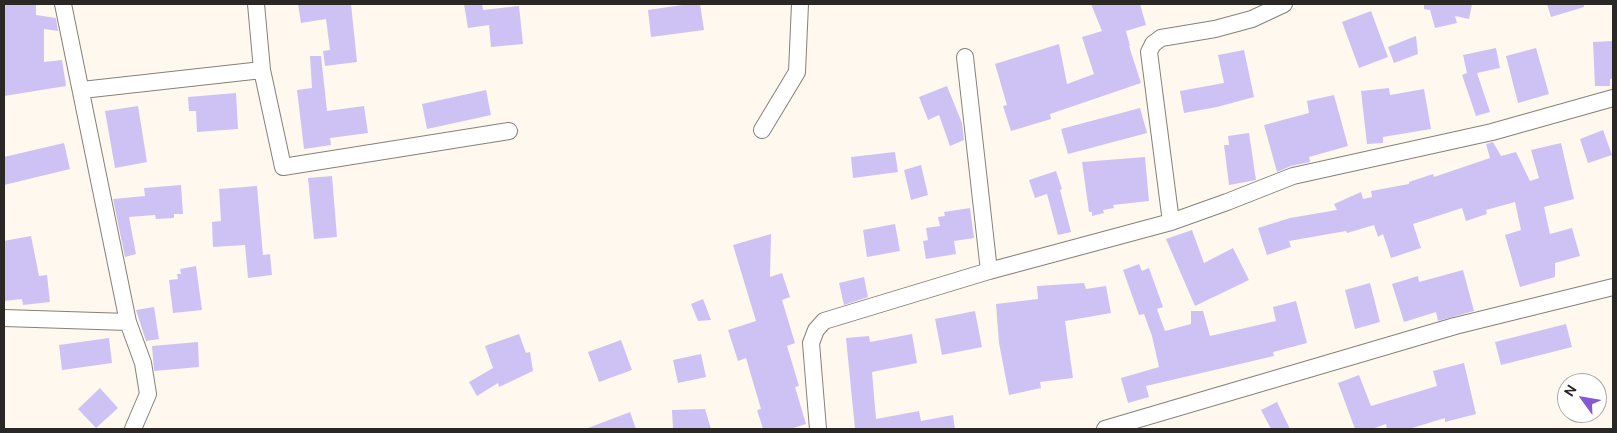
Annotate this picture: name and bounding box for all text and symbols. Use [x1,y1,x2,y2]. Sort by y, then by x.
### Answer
north arrow [1557,373,1607,423]
text: N [1560,381,1580,400]

